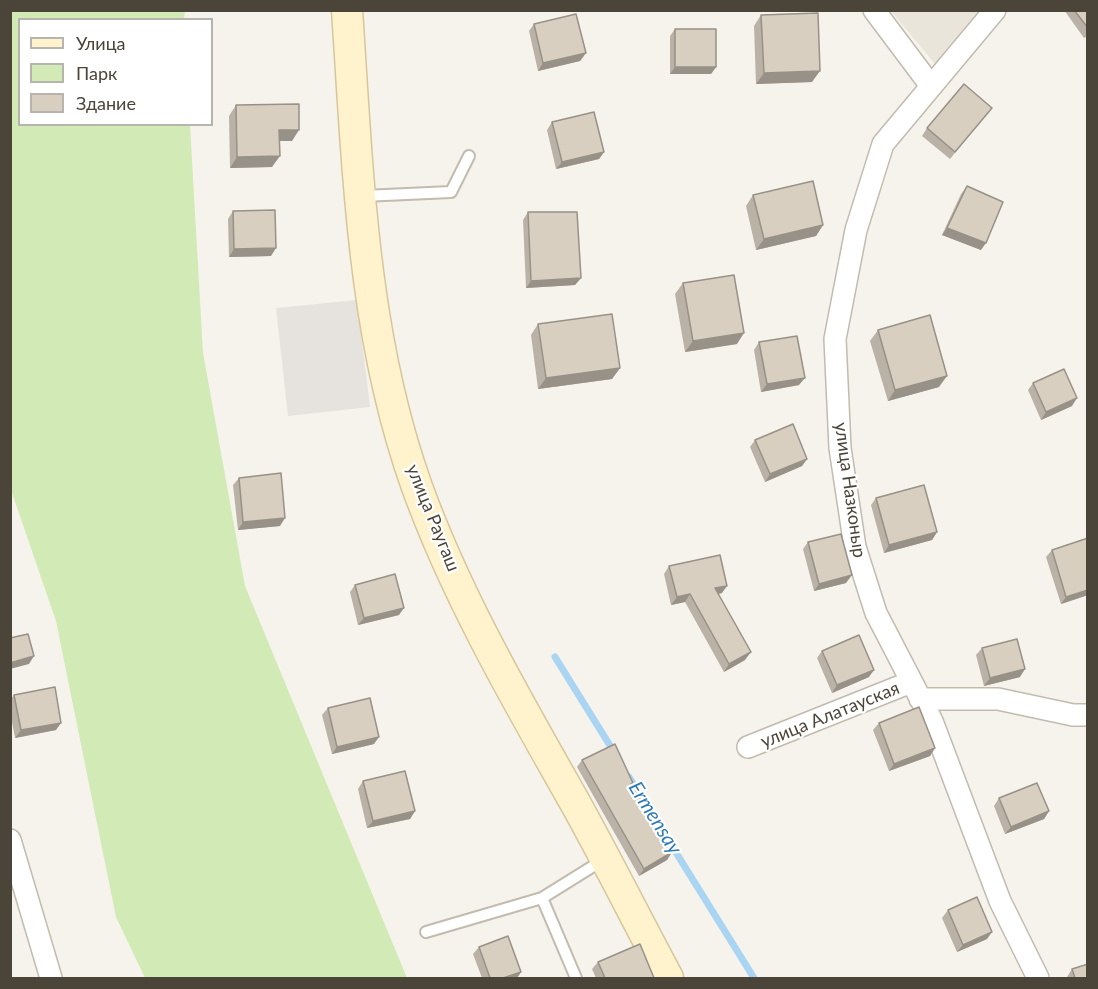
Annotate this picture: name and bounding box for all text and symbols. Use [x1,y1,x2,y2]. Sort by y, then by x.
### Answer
legend [18,18,213,126]
text: Улица [76,32,126,54]
text: Парк [76,62,117,84]
text: Здание [76,92,136,114]
street label: улица Назконыр [830,421,870,559]
street label: улица Раугаш [402,461,464,575]
street label: улица Алатауская [757,677,903,753]
water label: Ermensay [623,777,687,859]

